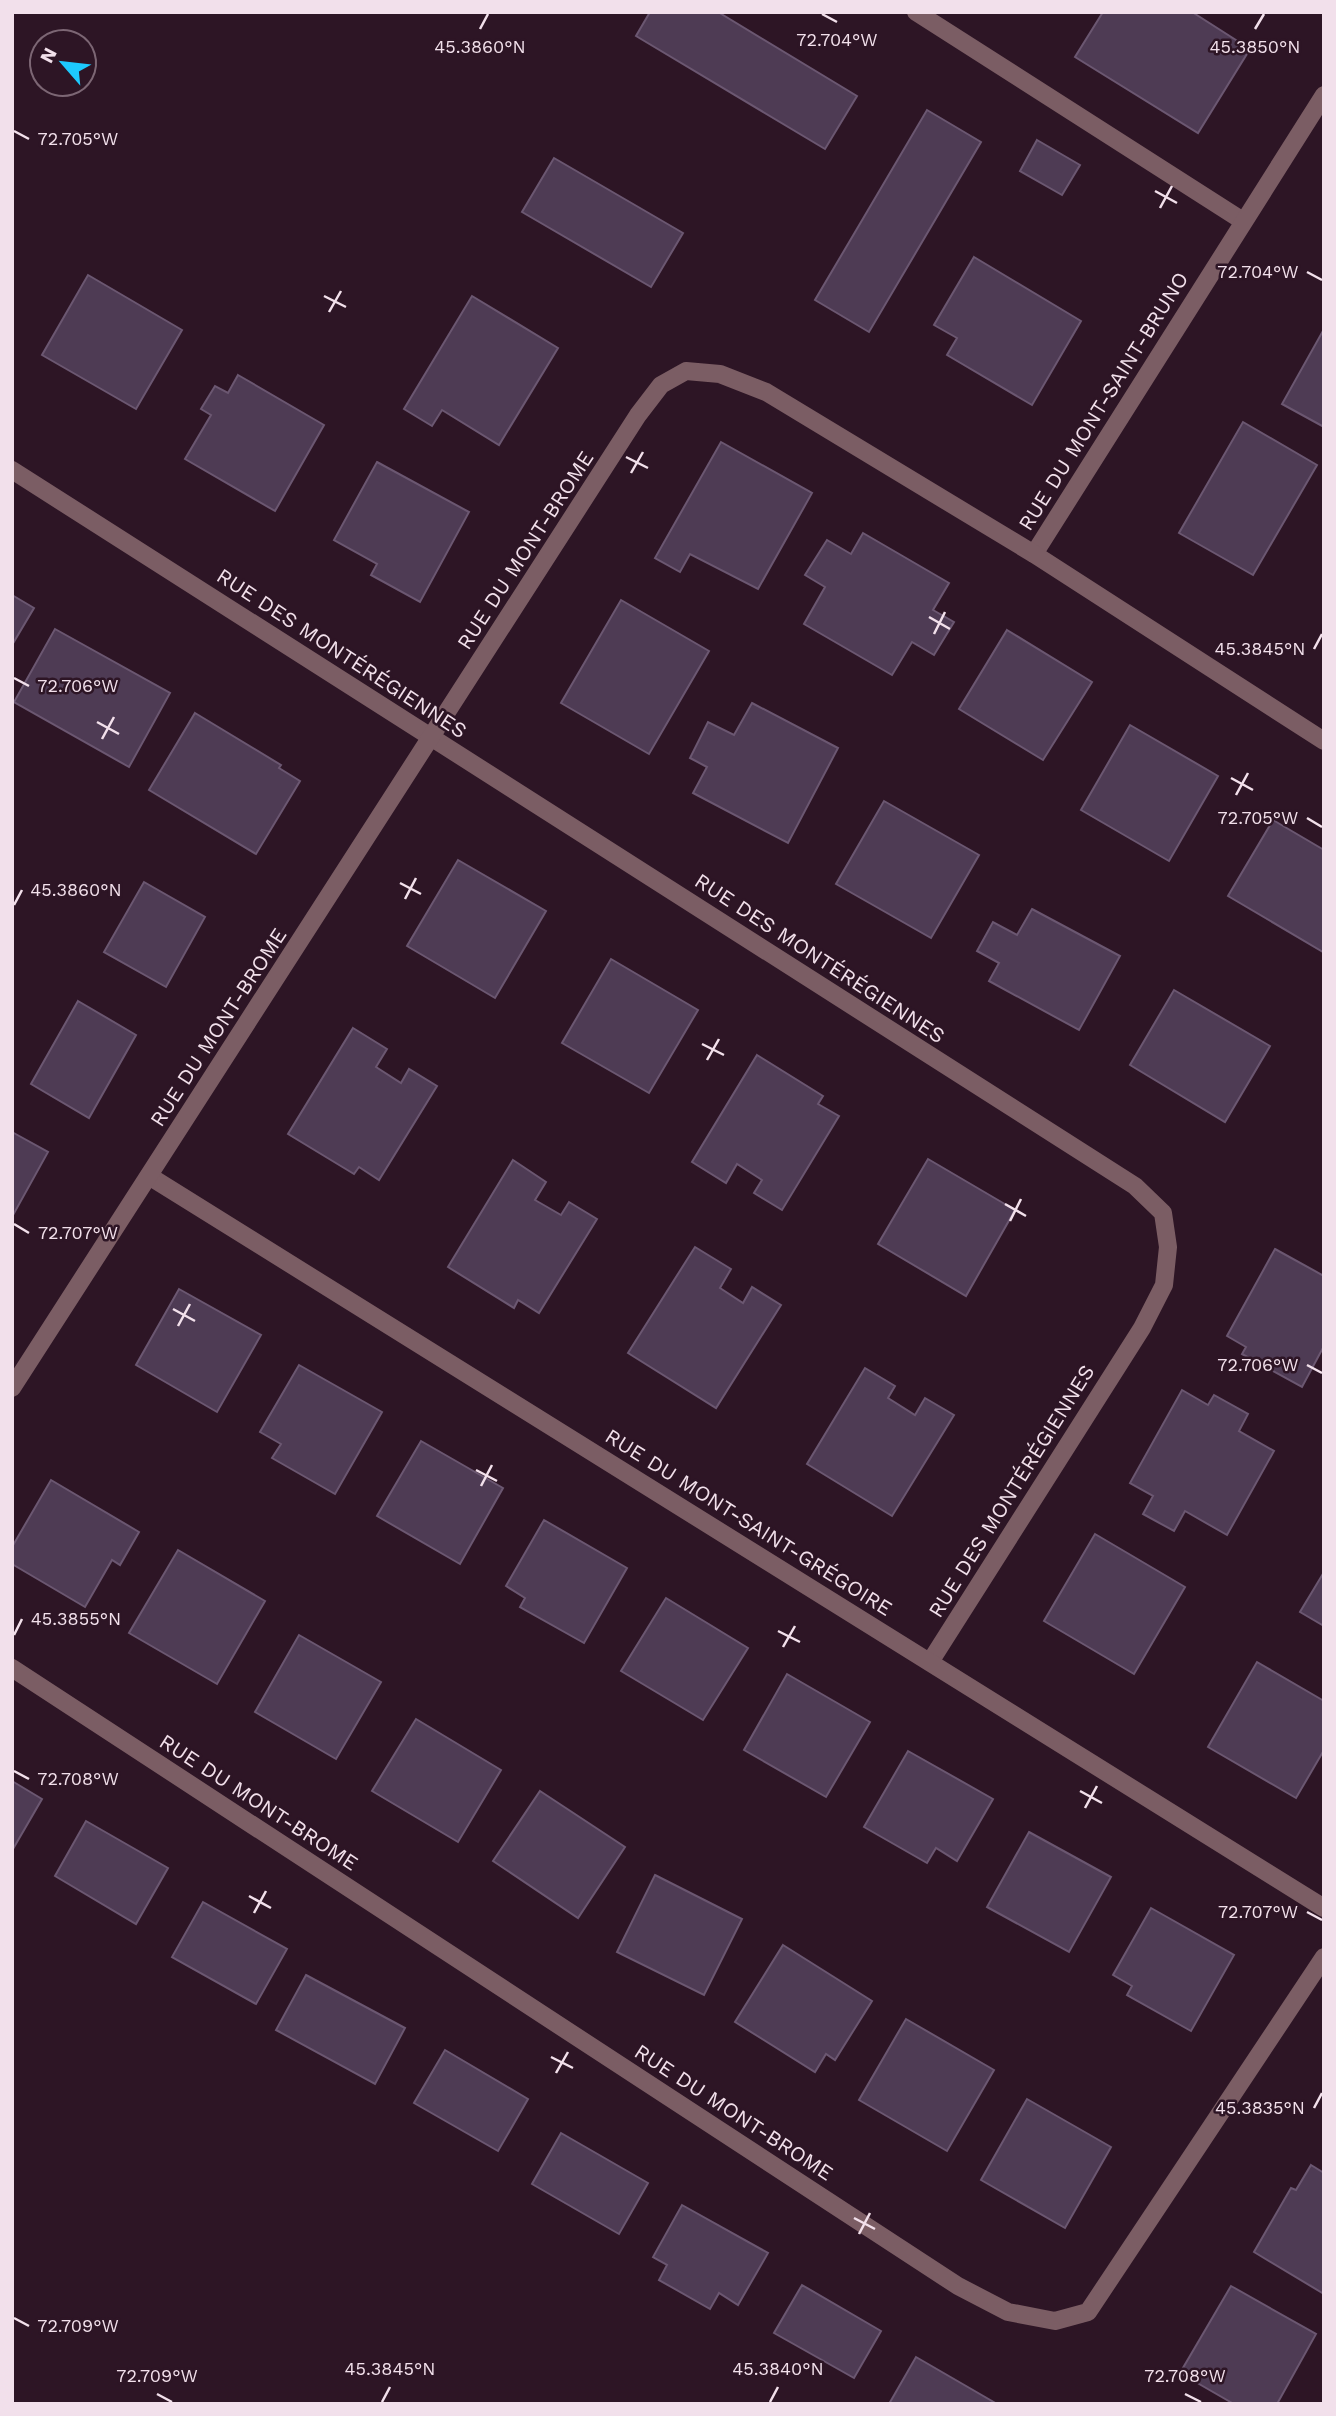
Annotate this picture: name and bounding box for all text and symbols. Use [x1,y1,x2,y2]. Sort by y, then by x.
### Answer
north arrow [28,28,98,98]
text: 72.704°W [796,29,878,50]
text: 45.3860°N [434,36,526,57]
text: 45.3850°N [1209,36,1301,57]
text: N [35,44,62,67]
text: 72.705°W [38,128,118,149]
text: 72.704°W [1217,261,1299,282]
street label: RUE DU MONT-SAINT-BRUNO [1013,267,1193,535]
street label: RUE DU MONT-BROME [451,446,599,654]
street label: RUE DES MONTÉRÉGIENNES [212,563,472,743]
text: 45.3845°N [1215,638,1305,659]
text: 72.706°W [37,675,119,696]
text: 72.705°W [1218,807,1298,828]
street label: RUE DES MONTÉRÉGIENNES [690,868,950,1048]
text: 45.3860°N [30,879,122,900]
street label: RUE DU MONT-BROME [144,923,292,1131]
text: 72.707°W [38,1222,118,1243]
text: 72.706°W [1217,1354,1299,1375]
street label: RUE DES MONTÉRÉGIENNES [923,1360,1099,1622]
street label: RUE DU MONT-SAINT-GRÉGOIRE [601,1423,897,1621]
text: 45.3855°N [31,1608,121,1629]
street label: RUE DU MONT-BROME [155,1728,363,1876]
text: 72.708°W [37,1768,119,1789]
text: 72.707°W [1218,1901,1298,1922]
street label: RUE DU MONT-BROME [630,2038,838,2186]
text: 45.3835°N [1215,2097,1305,2118]
text: 72.709°W [37,2315,119,2336]
text: 45.3845°N [345,2358,435,2379]
text: 45.3840°N [732,2358,824,2379]
text: 72.709°W [116,2365,198,2386]
text: 72.708°W [1144,2365,1226,2386]

